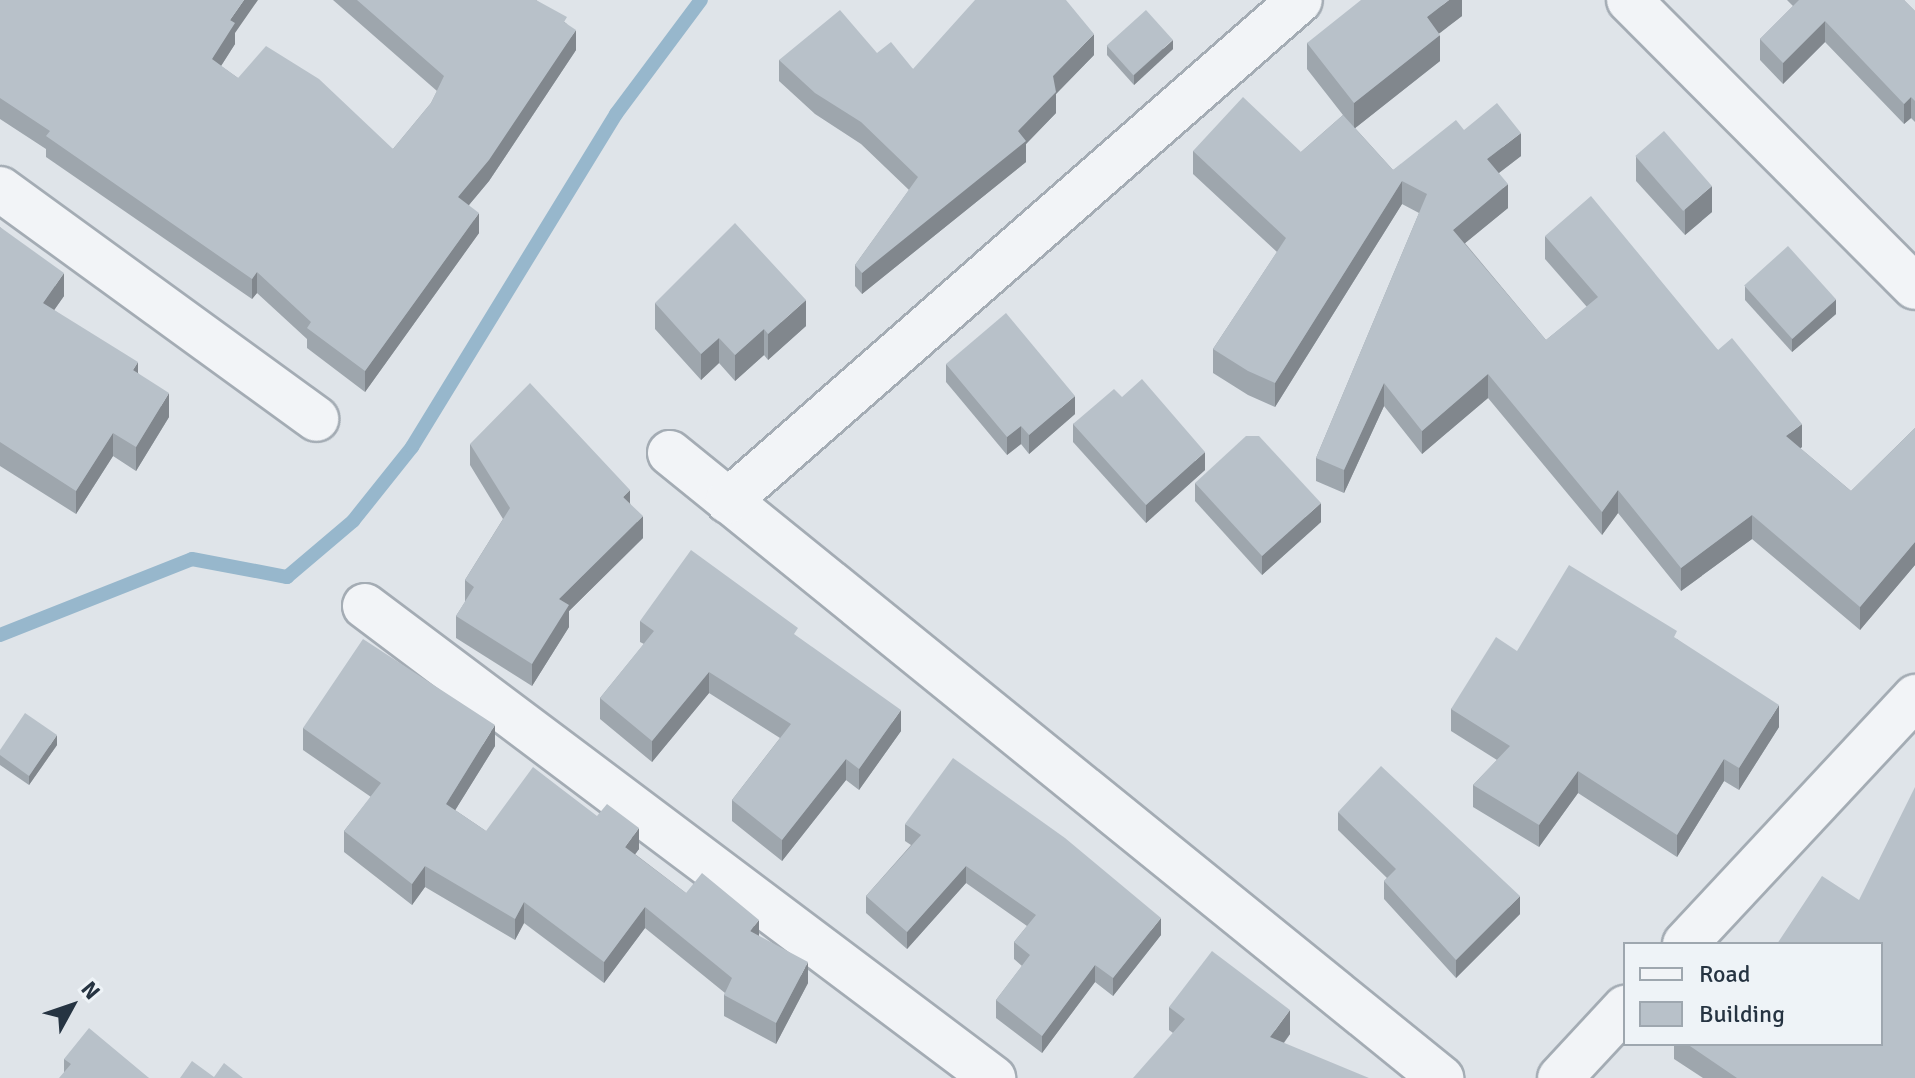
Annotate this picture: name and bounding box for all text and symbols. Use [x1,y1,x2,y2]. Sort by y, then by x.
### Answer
legend [1623,942,1883,1046]
text: Road [1699,959,1750,989]
north arrow [32,966,112,1046]
text: N [76,976,106,1005]
text: Building [1699,999,1785,1029]

